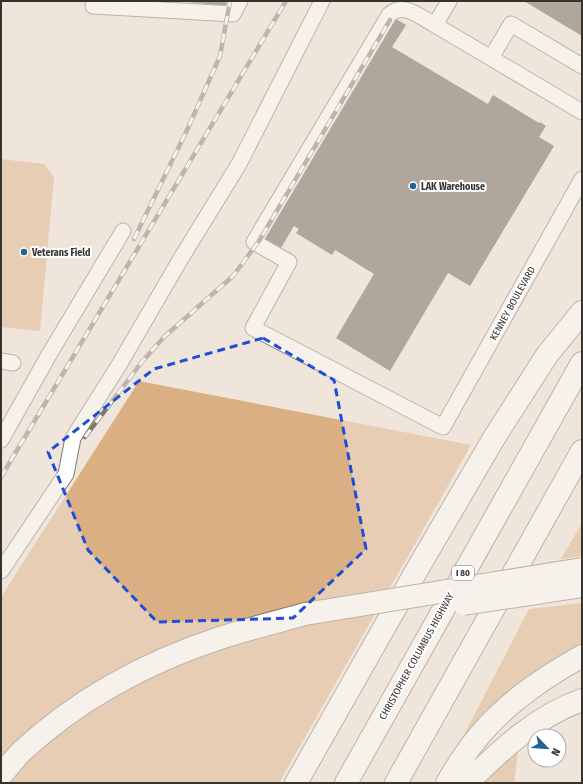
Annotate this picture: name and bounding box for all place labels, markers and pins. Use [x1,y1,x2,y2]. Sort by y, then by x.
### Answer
marker: LAK Warehouse [408,181,418,191]
place label: LAK Warehouse [421,181,485,193]
marker: Veterans Field [19,247,29,257]
place label: Veterans Field [31,247,91,259]

